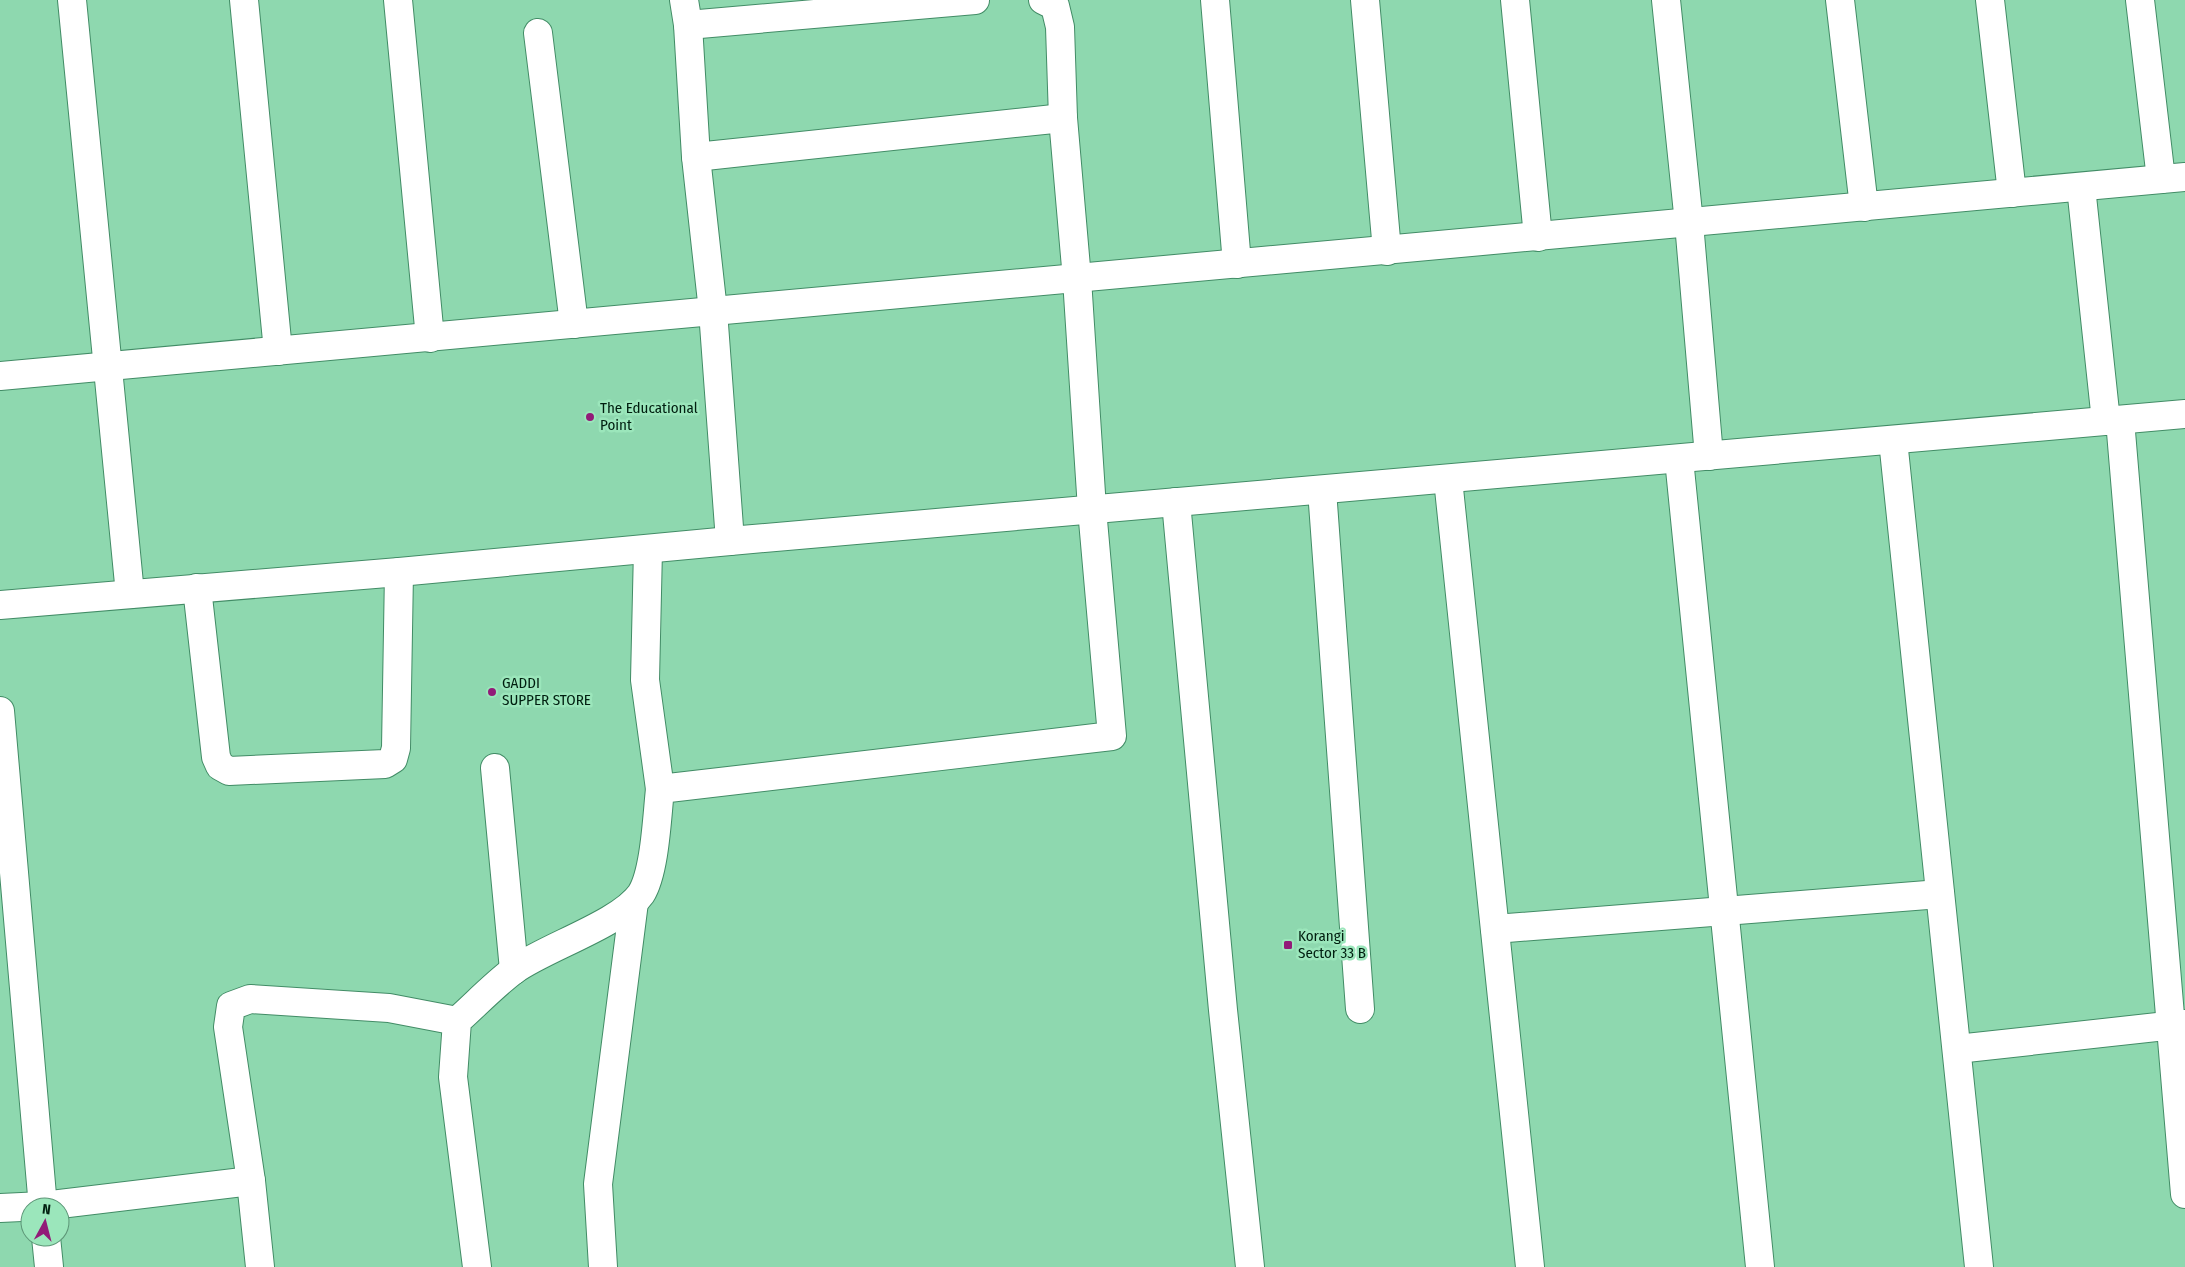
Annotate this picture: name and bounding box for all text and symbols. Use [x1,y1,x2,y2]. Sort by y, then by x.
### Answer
place label: The Educational Point [600,399,698,434]
marker: The Educational Point [584,411,596,423]
place label: GADDI SUPPER STORE [502,674,591,709]
marker: GADDI SUPPER STORE [486,686,498,698]
place label: Korangi Sector 33 B [1298,927,1366,962]
marker: Korangi Sector 33 B [1282,939,1294,951]
north arrow [20,1197,70,1247]
text: N [41,1201,52,1219]

